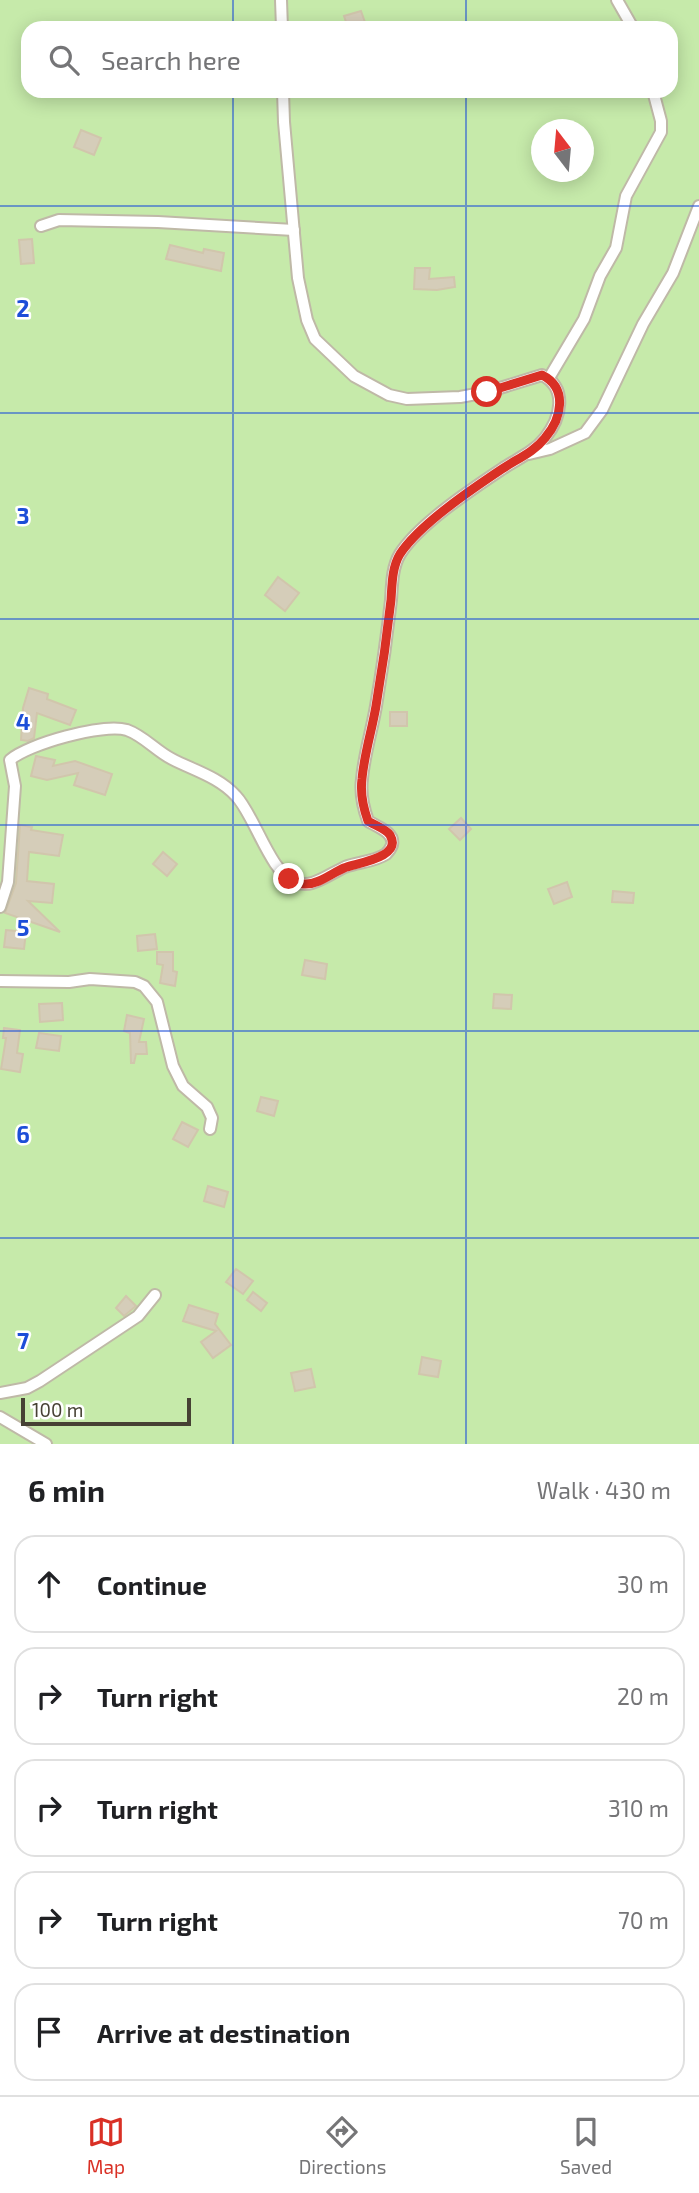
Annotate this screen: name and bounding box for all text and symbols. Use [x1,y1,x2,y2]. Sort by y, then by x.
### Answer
search box [21,21,678,98]
icon: search [45,41,83,79]
text: Search here [101,44,241,75]
north arrow [531,119,594,182]
text: 2 [16,294,30,322]
route start [471,376,502,407]
text: 3 [16,501,30,529]
text: 4 [16,707,30,735]
route end [273,863,304,894]
text: 5 [17,913,29,941]
text: 6 [16,1120,30,1148]
text: 7 [17,1326,29,1354]
scale bar [21,1395,191,1427]
text: 100 m [32,1398,83,1421]
text: 6 min [28,1472,105,1508]
text: Walk · 430 m [537,1476,671,1504]
icon: ahead [30,1565,68,1603]
text: Continue [97,1569,207,1600]
text: 30 m [617,1570,669,1598]
icon: right [30,1677,68,1715]
text: Turn right [97,1681,218,1712]
text: 20 m [617,1682,669,1710]
icon: right [30,1789,68,1827]
text: Turn right [97,1793,218,1824]
text: 310 m [608,1794,669,1822]
icon: right [30,1901,68,1939]
text: Turn right [97,1905,218,1936]
text: 70 m [618,1906,669,1934]
icon: arrive [30,2013,68,2051]
text: Arrive at destination [97,2017,350,2048]
tab: Map [87,2113,125,2178]
tab: Directions [299,2113,386,2178]
tab: Saved [560,2113,612,2178]

